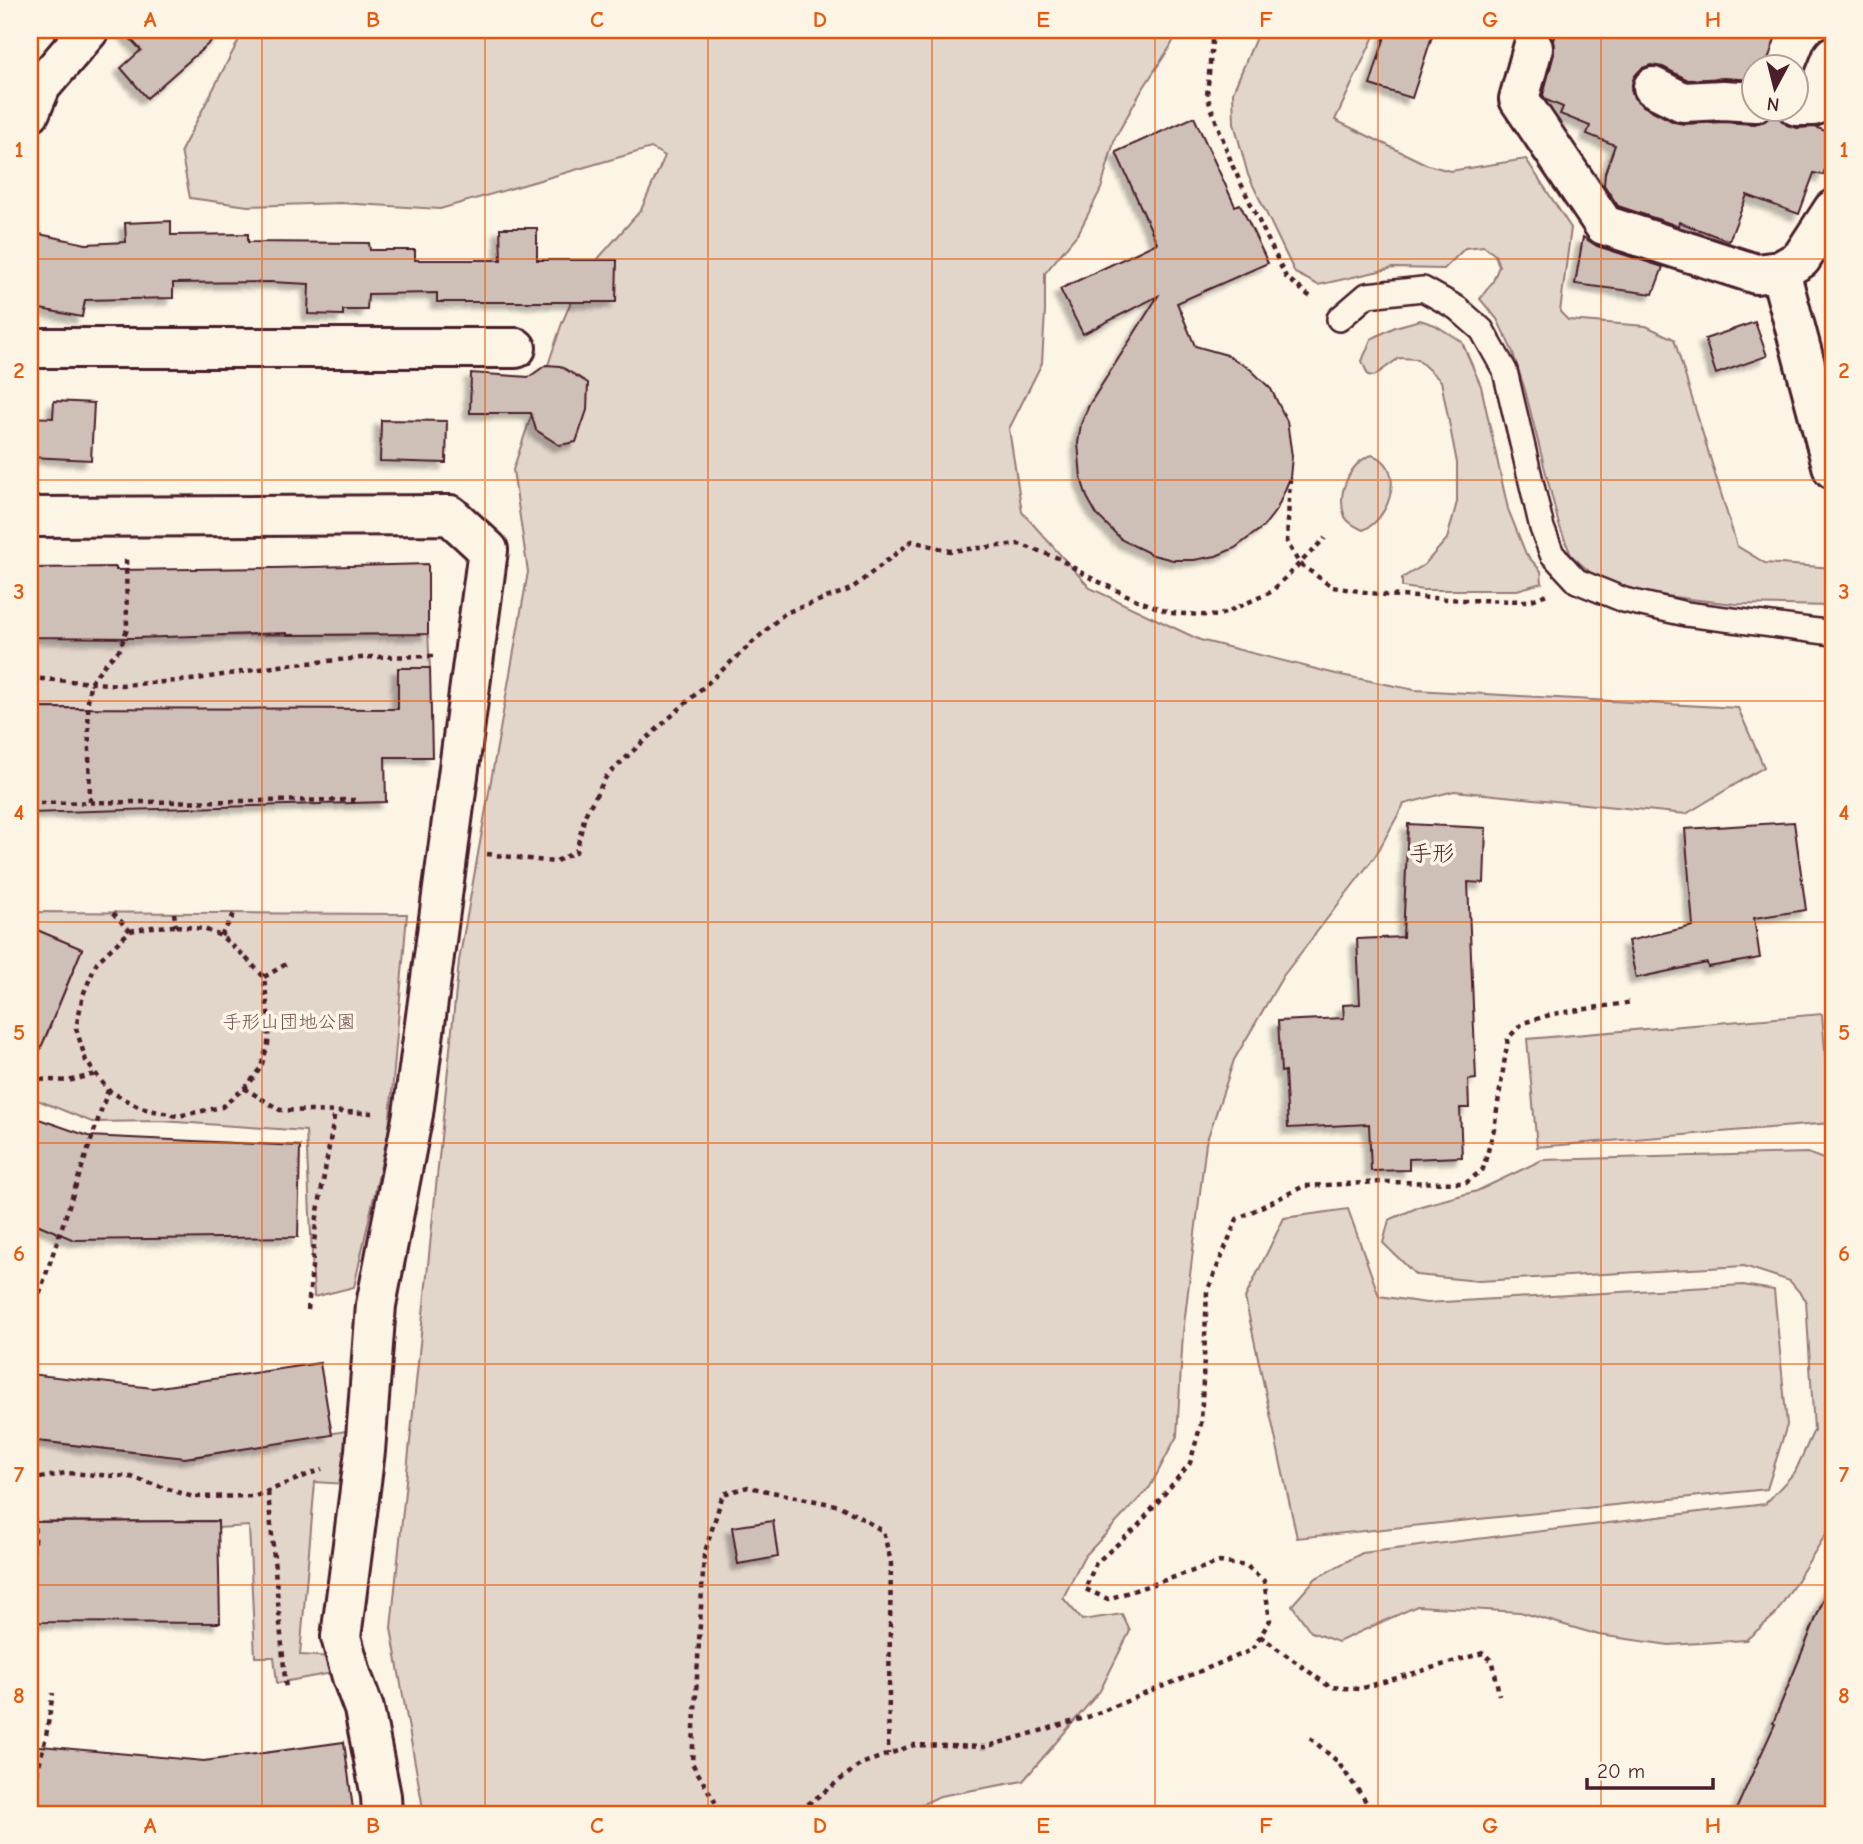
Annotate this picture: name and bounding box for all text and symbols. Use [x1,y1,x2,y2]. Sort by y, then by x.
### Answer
text: A [144,6,157,33]
text: B [366,6,380,33]
text: C [590,6,604,33]
text: D [813,6,827,33]
text: E [1036,6,1050,33]
text: F [1259,6,1273,33]
text: G [1482,6,1498,33]
text: H [1705,6,1721,33]
north arrow [1741,52,1811,122]
text: N [1766,92,1781,116]
text: 1 [14,136,24,163]
text: 1 [1839,136,1849,163]
text: 2 [13,357,25,384]
text: 2 [1838,357,1850,384]
text: 3 [13,578,25,605]
text: 3 [1838,578,1850,605]
text: 4 [14,799,25,826]
text: 4 [1839,799,1850,826]
district label: 手形 [1409,840,1455,867]
park label: 手形山団地公園 [222,1011,356,1033]
text: 5 [13,1019,25,1046]
text: 5 [1838,1019,1850,1046]
text: 6 [13,1240,25,1267]
text: 6 [1838,1240,1850,1267]
text: 7 [14,1461,25,1488]
text: 7 [1839,1461,1850,1488]
text: 8 [13,1682,25,1709]
text: 8 [1838,1682,1850,1709]
scale bar [1587,1746,1713,1790]
text: 20 m [1597,1759,1645,1783]
text: A [144,1812,157,1839]
text: B [366,1812,380,1839]
text: C [590,1812,604,1839]
text: D [813,1812,827,1839]
text: E [1036,1812,1050,1839]
text: F [1259,1812,1273,1839]
text: G [1482,1812,1498,1839]
text: H [1705,1812,1721,1839]

